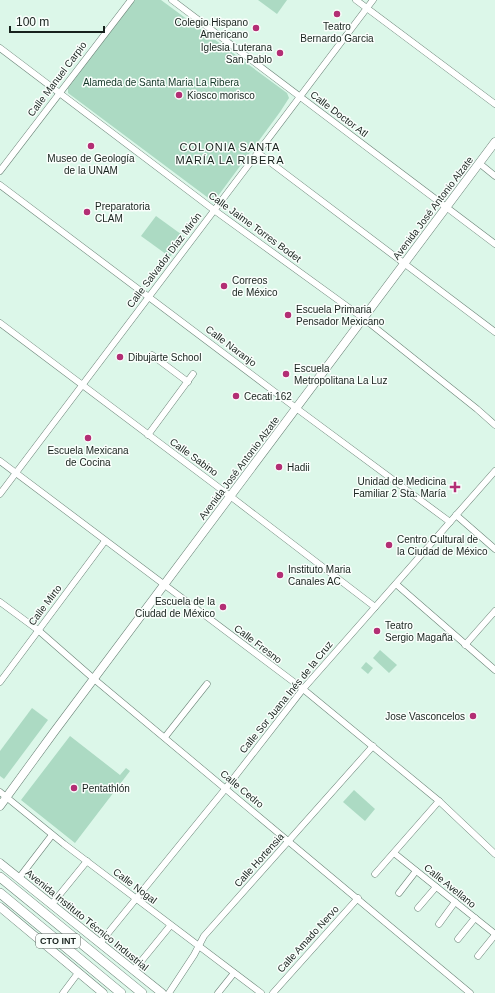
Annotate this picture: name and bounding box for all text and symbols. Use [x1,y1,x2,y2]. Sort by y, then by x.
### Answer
scale bar [10,8,104,34]
marker: Teatro Bernardo Garcia [332,9,342,19]
text: 100 m [16,15,49,29]
place label: Colegio Hispano Americano [175,17,248,40]
place label: Teatro Bernardo Garcia [300,21,374,44]
marker: Colegio Hispano Americano [251,23,261,33]
street label: Calle Manuel Carpio [25,39,89,118]
place label: Iglesia Luterana San Pablo [201,42,272,65]
marker: Iglesia Luterana San Pablo [275,48,285,58]
park label: Alameda de Santa Maria La Ribera [83,77,240,88]
street label: Calle Doctor Atl [308,89,370,139]
marker: Kiosco morisco [174,90,184,100]
place label: Kiosco morisco [187,90,255,101]
marker: Museo de Geología de la UNAM [86,141,96,151]
district label: COLONIA SANTA MARÍA LA RIBERA [175,141,285,166]
place label: Museo de Geología de la UNAM [47,153,135,176]
street label: Avenida José Antonio Alzate [391,154,476,262]
street label: Calle Jaime Torres Bodet [207,190,304,264]
place label: Preparatoria CLAM [95,201,150,224]
marker: Preparatoria CLAM [82,207,92,217]
street label: Calle Salvador Díaz Mirón [125,210,203,310]
place label: Correos de México [232,275,278,298]
marker: Correos de México [219,281,229,291]
place label: Escuela Primaria Pensador Mexicano [296,304,385,327]
marker: Escuela Primaria Pensador Mexicano [283,310,293,320]
street label: Calle Naranjo [203,323,259,369]
marker: Dibujarte School [115,352,125,362]
place label: Dibujarte School [128,352,201,363]
place label: Escuela Metropolitana La Luz [294,363,387,386]
marker: Escuela Metropolitana La Luz [281,369,291,379]
marker: Cecati 162 [231,391,241,401]
place label: Cecati 162 [244,391,292,402]
street label: Avenida José Antonio Alzate [197,414,282,522]
marker: Escuela Mexicana de Cocina [83,433,93,443]
street label: Calle Sabino [168,436,221,478]
place label: Escuela Mexicana de Cocina [47,445,129,468]
marker: Hadii [274,462,284,472]
place label: Hadii [287,462,310,473]
place label: Unidad de Medicina Familiar 2 Sta. María [353,476,446,499]
marker: Unidad de Medicina Familiar 2 Sta. María [449,481,461,493]
place label: Centro Cultural de la Ciudad de México [397,534,488,557]
marker: Centro Cultural de la Ciudad de México [384,540,394,550]
place label: Instituto Maria Canales AC [288,564,351,587]
marker: Instituto Maria Canales AC [275,570,285,580]
street label: Calle Mirto [26,582,64,627]
place label: Escuela de la Ciudad de México [135,596,215,619]
marker: Escuela de la Ciudad de México [218,602,228,612]
place label: Teatro Sergio Magaña [385,620,453,643]
street label: Calle Fresno [232,623,284,666]
marker: Teatro Sergio Magaña [372,626,382,636]
street label: Calle Sor Juana Inés de la Cruz [237,639,335,755]
place label: Jose Vasconcelos [385,711,465,722]
marker: Jose Vasconcelos [468,711,478,721]
street label: Calle Cedro [218,768,266,810]
marker: Pentathlón [69,783,79,793]
place label: Pentathlón [82,783,130,794]
street label: Calle Hortensia [232,831,286,889]
street label: Calle Avellano [422,862,478,910]
street label: Calle Nogal [111,866,159,906]
street label: Avenida Instituto Técnico Industrial [23,867,151,973]
street label: Calle Amado Nervo [275,903,341,975]
road number: CTO INT [36,934,80,948]

